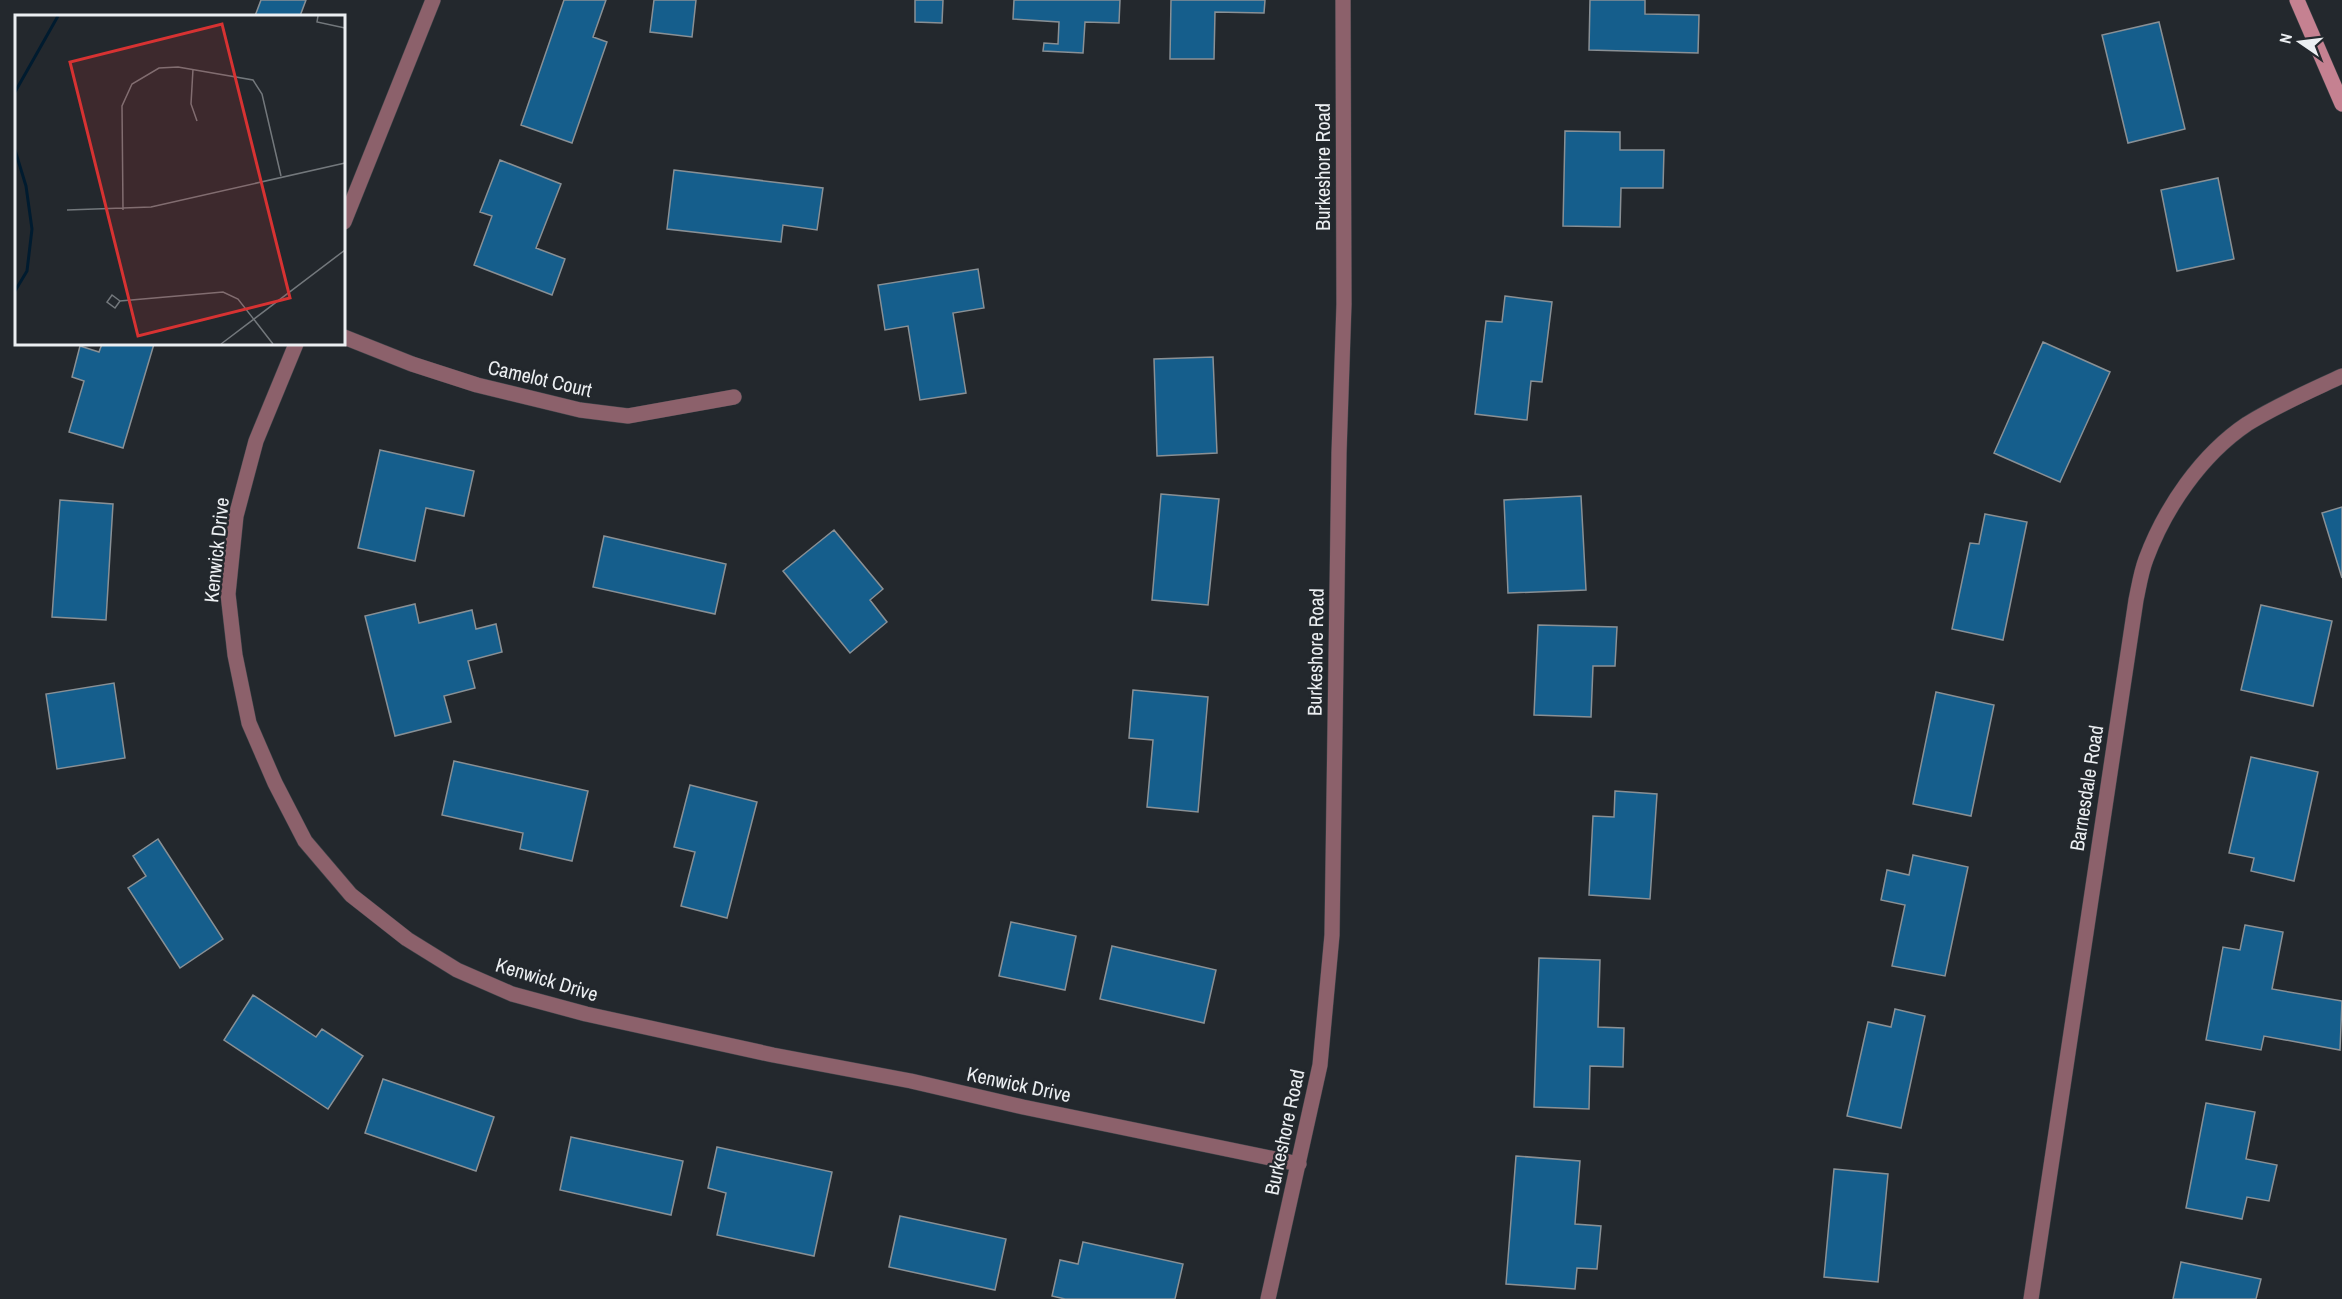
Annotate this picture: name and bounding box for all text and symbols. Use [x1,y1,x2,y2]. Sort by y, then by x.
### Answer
north arrow [2270,12,2330,72]
inset map [15,15,345,345]
text: N [2274,31,2297,46]
street label: Burkeshore Road [1309,103,1336,231]
street label: Camelot Court [485,353,595,403]
street label: Kenwick Drive [197,496,235,604]
street label: Burkeshore Road [1300,588,1330,716]
street label: Barnesdale Road [2063,723,2109,853]
street label: Kenwick Drive [492,951,602,1007]
street label: Kenwick Drive [964,1060,1074,1108]
street label: Burkeshore Road [1258,1067,1310,1197]

